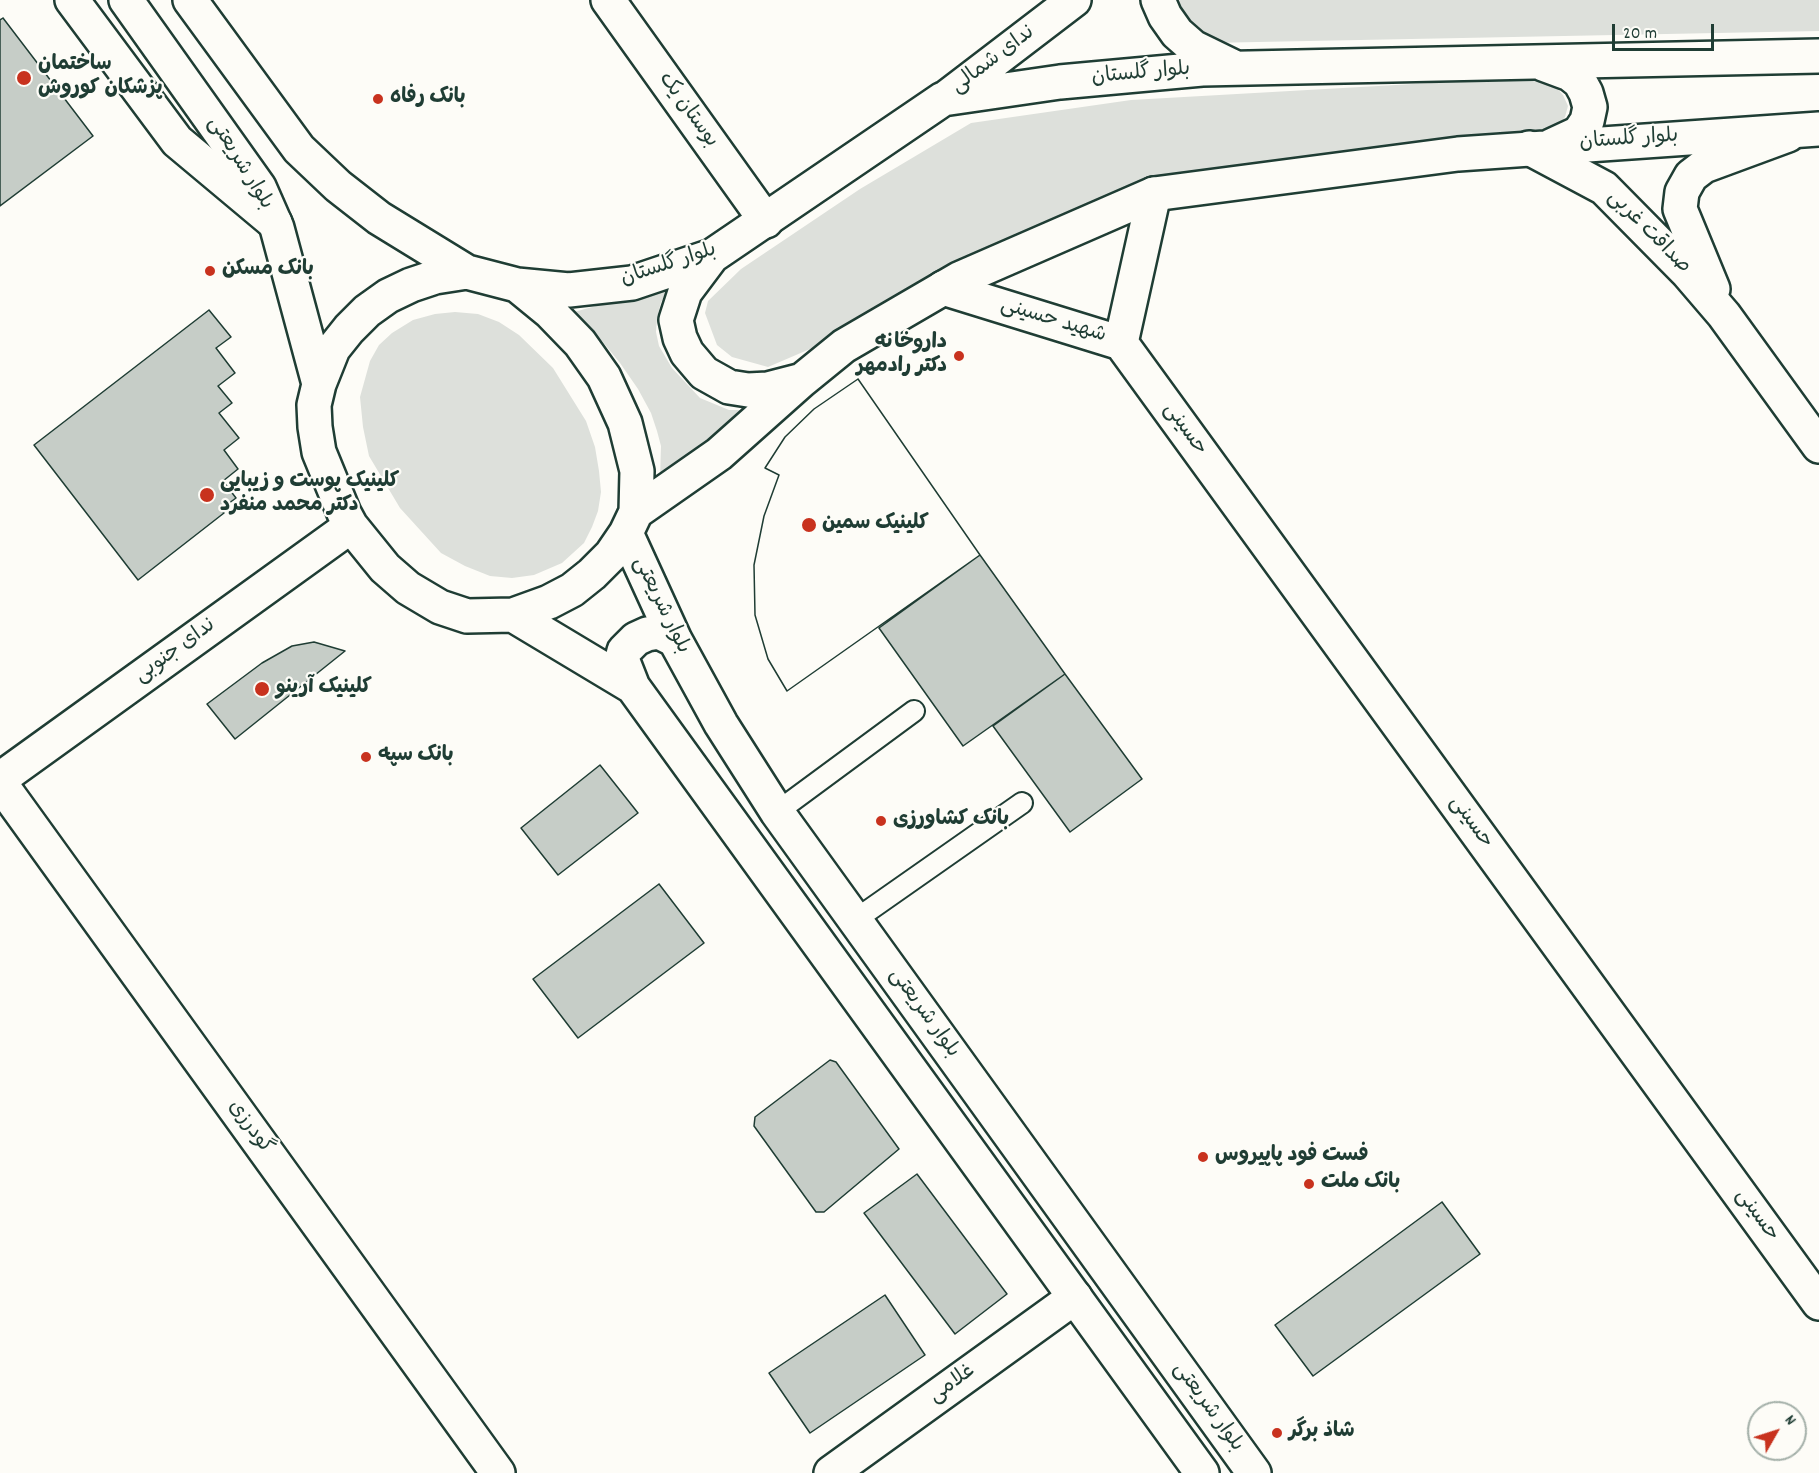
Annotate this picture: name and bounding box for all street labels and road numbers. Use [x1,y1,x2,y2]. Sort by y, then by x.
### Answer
street label: ندای شمالی [947,21,1041,101]
street label: بلوار گلستان [1091,58,1191,92]
street label: بوستان یک [651,68,723,154]
street label: بلوار شریعتی [201,113,277,215]
street label: بلوار گلستان [1579,125,1679,157]
street label: صداقت غربی [1601,186,1695,280]
street label: بلوار گلستان [618,239,720,293]
street label: شهید حسینی [997,294,1109,350]
street label: حسینی [1156,399,1212,461]
street label: بلوار شریعتی [626,553,694,659]
street label: ندای جنوبی [131,614,221,690]
street label: حسینی [1442,792,1498,854]
street label: بلوار شریعتی [882,964,964,1064]
street label: گودرزی [221,1096,277,1160]
street label: حسینی [1728,1185,1784,1247]
street label: بلوار شریعتی [1166,1358,1248,1458]
street label: غلامی [925,1360,981,1410]

